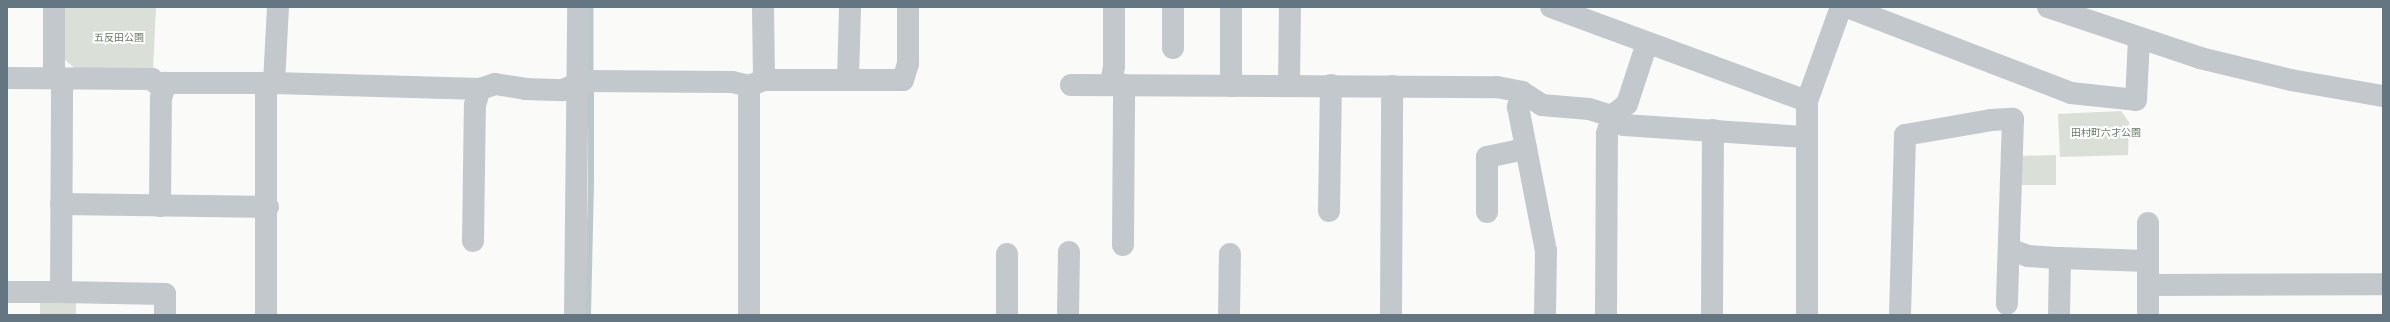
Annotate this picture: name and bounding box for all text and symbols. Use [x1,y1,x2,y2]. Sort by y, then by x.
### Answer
park label: 五反田公園 [94,32,144,44]
park label: 田村町六才公園 [2071,127,2141,139]

